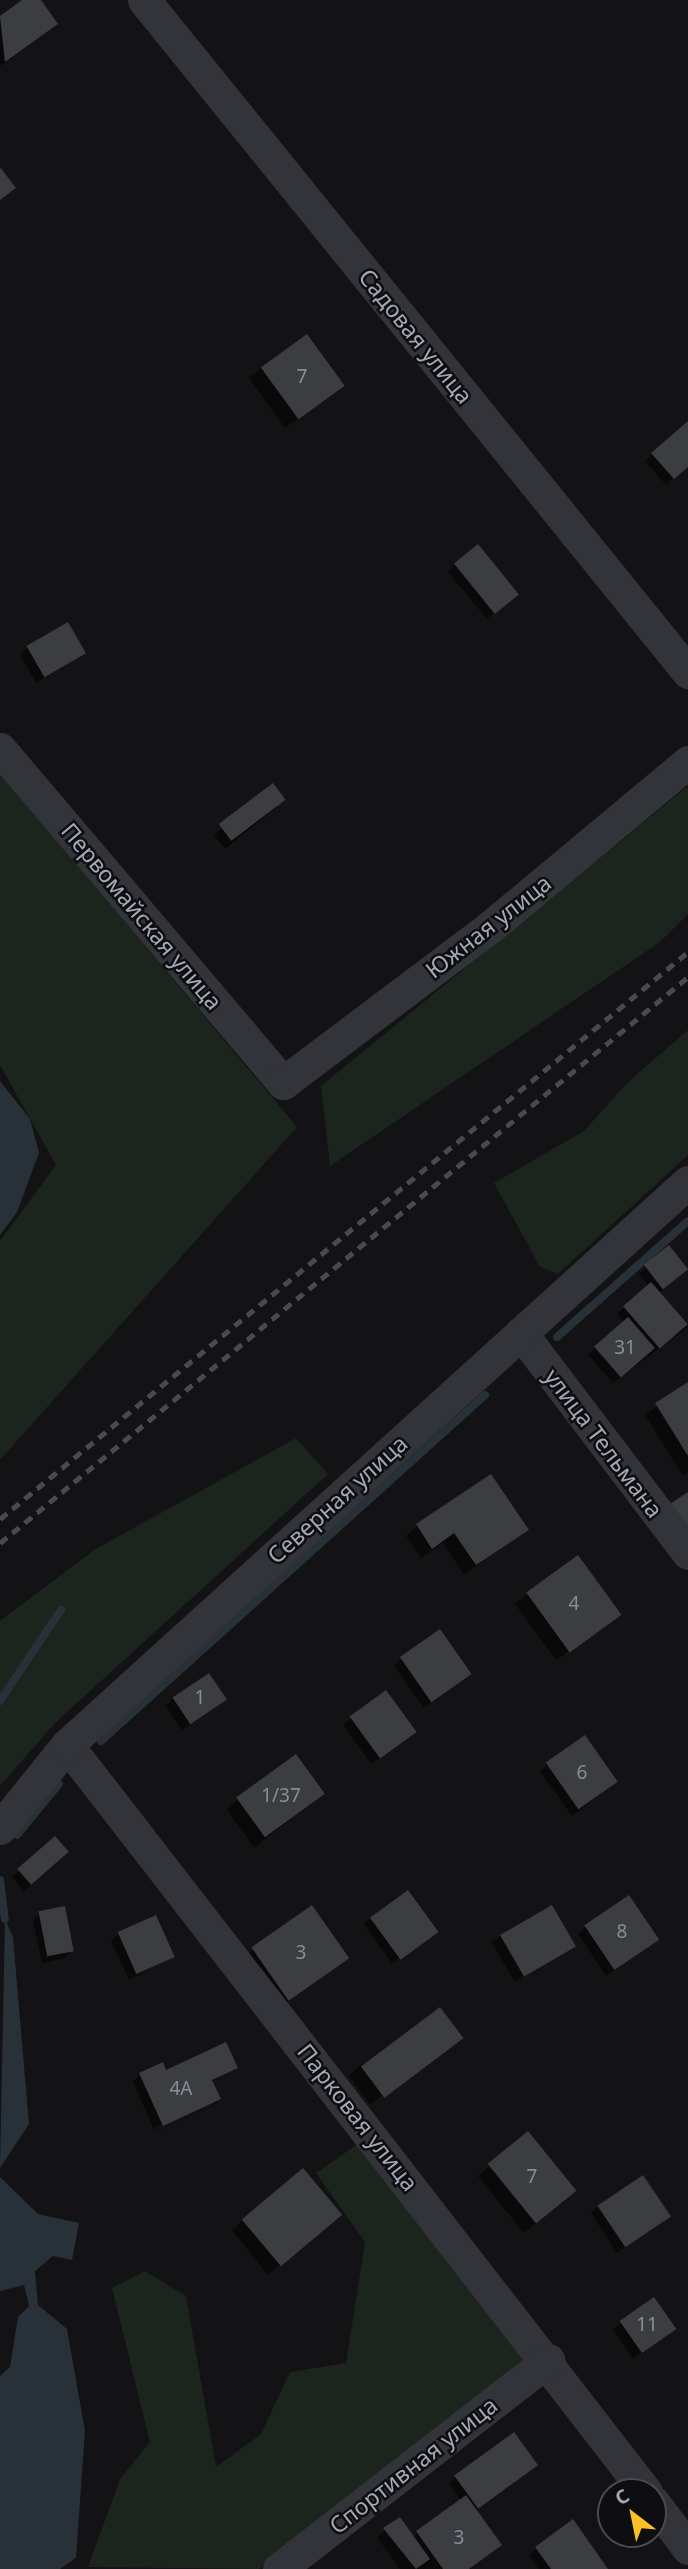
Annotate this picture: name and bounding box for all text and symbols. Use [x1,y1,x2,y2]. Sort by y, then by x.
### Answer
street label: Садовая улица [353,263,479,409]
house number: 7 [297,366,307,388]
street label: Первомайская улица [56,817,228,1015]
street label: Южная улица [420,869,556,983]
house number: 31 [614,1337,636,1359]
street label: улица Тельмана [539,1363,669,1523]
street label: Северная улица [261,1429,413,1569]
house number: 4 [569,1593,579,1615]
house number: 1 [195,1687,205,1709]
house number: 6 [577,1762,587,1784]
house number: 1/37 [261,1785,301,1807]
house number: 8 [617,1921,627,1943]
house number: 3 [296,1942,306,1964]
street label: Парковая улица [292,2038,424,2196]
house number: 4А [170,2078,192,2100]
house number: 7 [527,2166,537,2188]
house number: 11 [636,2314,658,2336]
street label: Спортивная улица [324,2391,502,2539]
north arrow [597,2478,667,2548]
text: С [610,2483,634,2511]
house number: 3 [454,2527,464,2549]

